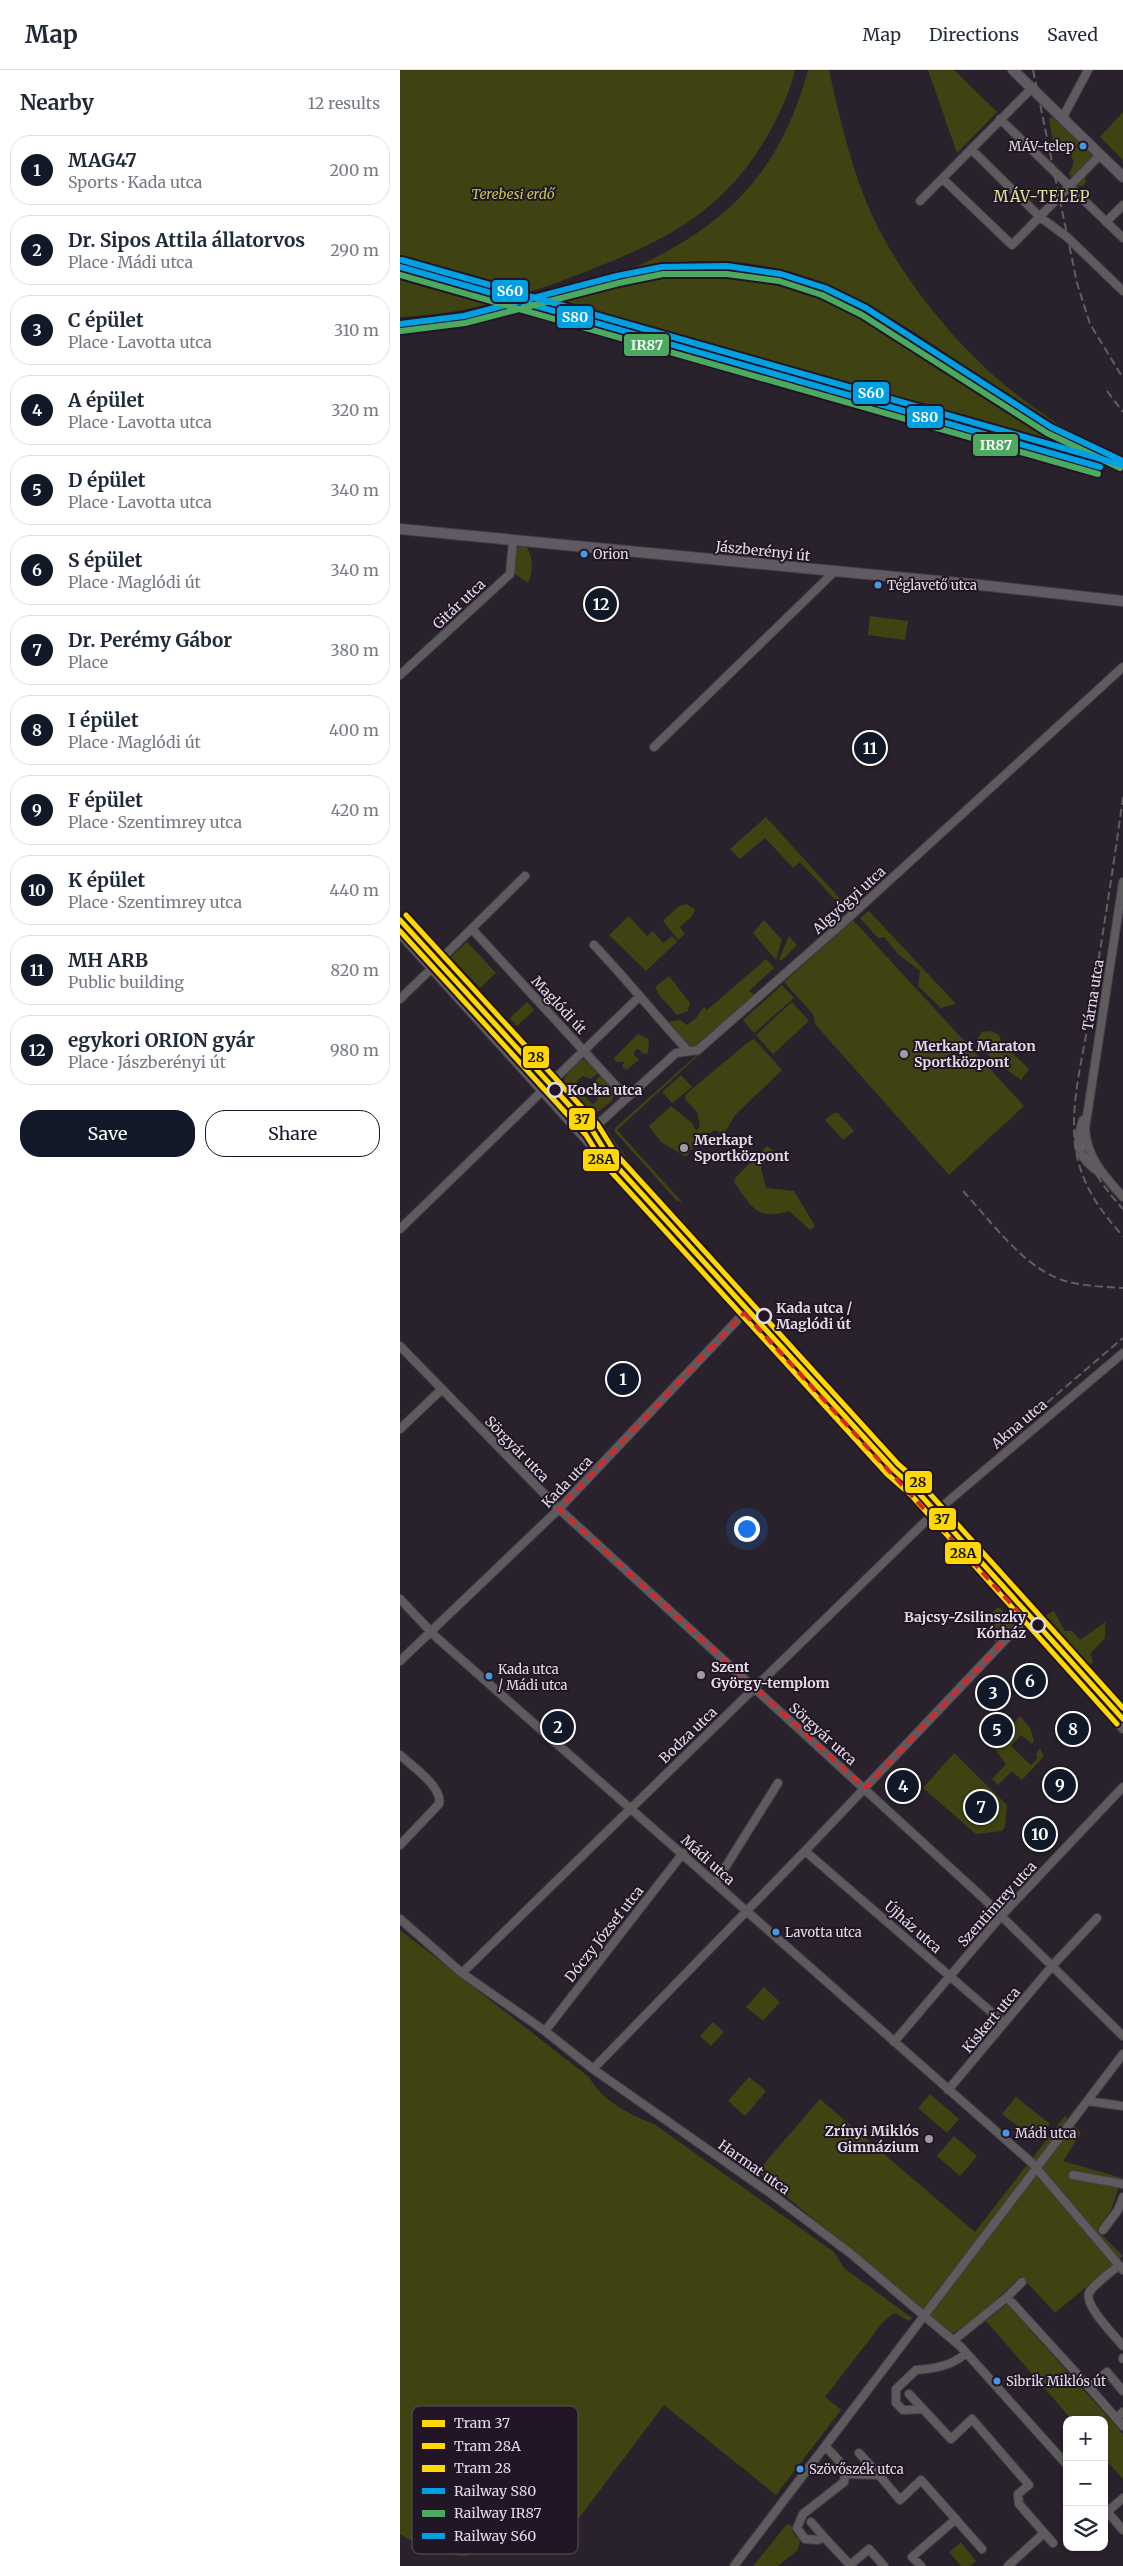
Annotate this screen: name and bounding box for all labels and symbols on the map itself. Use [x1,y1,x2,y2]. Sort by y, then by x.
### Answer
place label: MÁV-telep [1009,137,1074,155]
marker: MÁV-telep [1078,141,1088,151]
park label: Terebesi erdő [471,185,556,203]
district label: MÁV-TELEP [994,186,1090,206]
line badge: S60 [491,279,529,303]
text: S60 [497,282,523,300]
line badge: S80 [556,305,594,329]
text: S80 [562,308,588,326]
line badge: IR87 [623,333,670,357]
text: IR87 [631,336,663,354]
line badge: S60 [852,381,890,405]
text: S60 [858,384,884,402]
line badge: S80 [906,405,944,429]
text: S80 [912,408,938,426]
line badge: IR87 [972,433,1019,457]
text: IR87 [980,436,1012,454]
street label: Jászberényi út [714,537,812,565]
place label: Orion [593,546,629,563]
marker: Orion [579,549,589,559]
street label: Gitár utca [429,575,489,633]
place label: Téglavető utca [887,577,977,594]
marker: Téglavető utca [873,580,883,590]
pin: 12 [585,585,617,623]
pin: 11 [854,729,886,767]
street label: Algyógyi utca [808,862,890,938]
street label: Tárna utca [1078,958,1108,1032]
street label: Maglódi út [528,972,591,1038]
place label: Merkapt Maraton Sportközpont [914,1037,1036,1071]
line badge: 28 [522,1045,550,1069]
text: 28 [528,1048,545,1066]
marker: Merkapt Maraton Sportközpont [898,1048,910,1060]
place label: Kocka utca [567,1081,642,1099]
marker: Kocka utca [547,1082,563,1098]
line badge: 37 [568,1107,596,1131]
text: 37 [574,1110,590,1128]
place label: Merkapt Sportközpont [694,1131,790,1165]
marker: Merkapt Sportközpont [678,1142,690,1154]
line badge: 28A [582,1148,620,1172]
text: 28A [588,1150,615,1168]
place label: Kada utca / Maglódi út [776,1299,853,1333]
marker: Kada utca / Maglódi út [756,1308,772,1324]
pin: 1 [607,1360,639,1398]
street label: Akna utca [987,1395,1051,1453]
street label: Sörgyár utca [481,1412,553,1486]
street label: Kada utca [538,1452,597,1512]
line badge: 28 [904,1470,933,1494]
text: 28 [910,1473,927,1491]
line badge: 37 [928,1507,957,1531]
text: 37 [934,1510,950,1528]
your location [734,1516,760,1542]
line badge: 28A [944,1541,982,1565]
text: 28A [950,1544,977,1562]
place label: Bajcsy-Zsilinszky Kórház [904,1608,1027,1642]
marker: Bajcsy-Zsilinszky Kórház [1030,1617,1046,1633]
place label: Szent György-templom [711,1658,830,1692]
place label: Kada utca / Mádi utca [498,1661,568,1694]
pin: 6 [1014,1662,1046,1700]
marker: Szent György-templom [695,1669,707,1681]
marker: Kada utca / Mádi utca [484,1671,494,1681]
pin: 3 [977,1674,1009,1712]
street label: Sörgyár utca [785,1699,861,1769]
street label: Bodza utca [655,1703,721,1767]
pin: 2 [542,1708,574,1746]
pin: 8 [1057,1710,1089,1748]
pin: 5 [981,1711,1013,1749]
pin: 9 [1044,1766,1076,1804]
pin: 4 [887,1767,919,1805]
pin: 7 [965,1788,997,1826]
pin: 10 [1024,1815,1056,1853]
street label: Mádi utca [677,1831,739,1889]
street label: Szentimrey utca [954,1857,1040,1951]
street label: Dóczy József utca [561,1882,648,1986]
street label: Újház utca [881,1897,946,1957]
place label: Lavotta utca [785,1924,862,1941]
marker: Lavotta utca [771,1927,781,1937]
street label: Kiskert utca [958,1983,1024,2057]
place label: Zrínyi Miklós Gimnázium [825,2122,919,2156]
place label: Mádi utca [1015,2125,1076,2142]
marker: Mádi utca [1001,2128,1011,2138]
marker: Zrínyi Miklós Gimnázium [923,2133,935,2145]
street label: Harmat utca [715,2136,794,2199]
place label: Sibrik Miklós út [1006,2373,1106,2390]
marker: Sibrik Miklós út [992,2376,1002,2386]
legend [412,2406,578,2554]
text: Tram 37 [454,2414,510,2432]
text: Tram 28A [454,2437,521,2455]
text: Tram 28 [454,2459,511,2477]
place label: Szövőszék utca [809,2461,904,2478]
marker: Szövőszék utca [795,2464,805,2474]
text: Railway S80 [454,2482,536,2500]
text: Railway IR87 [454,2504,542,2522]
text: Railway S60 [454,2527,536,2545]

